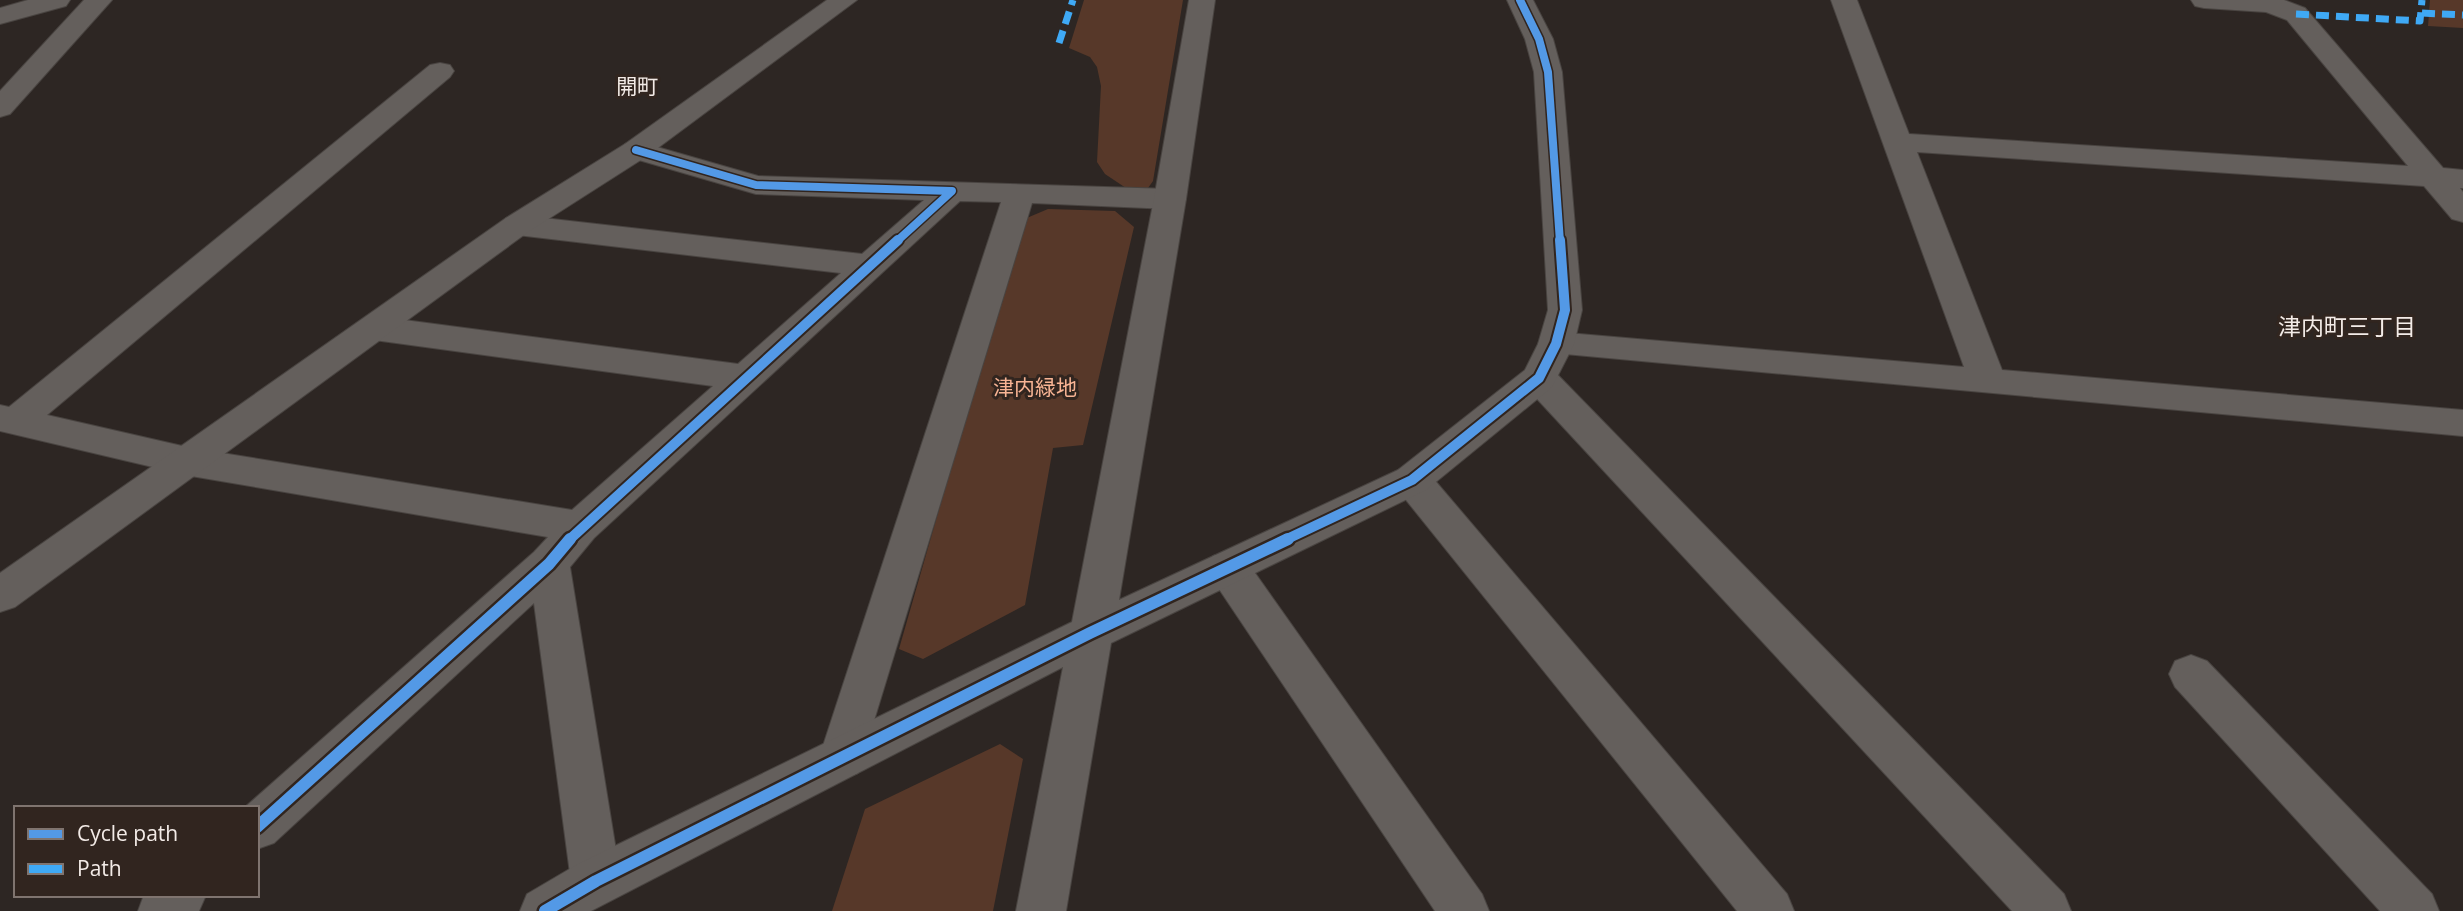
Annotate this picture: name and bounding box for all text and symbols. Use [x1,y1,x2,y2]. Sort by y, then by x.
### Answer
district label: 開町 [616,72,658,100]
district label: 津内町三丁目 [2278,310,2416,342]
park label: 津内緑地 [993,373,1077,401]
legend [14,806,259,897]
text: Cycle path [77,819,178,847]
text: Path [77,854,122,882]

